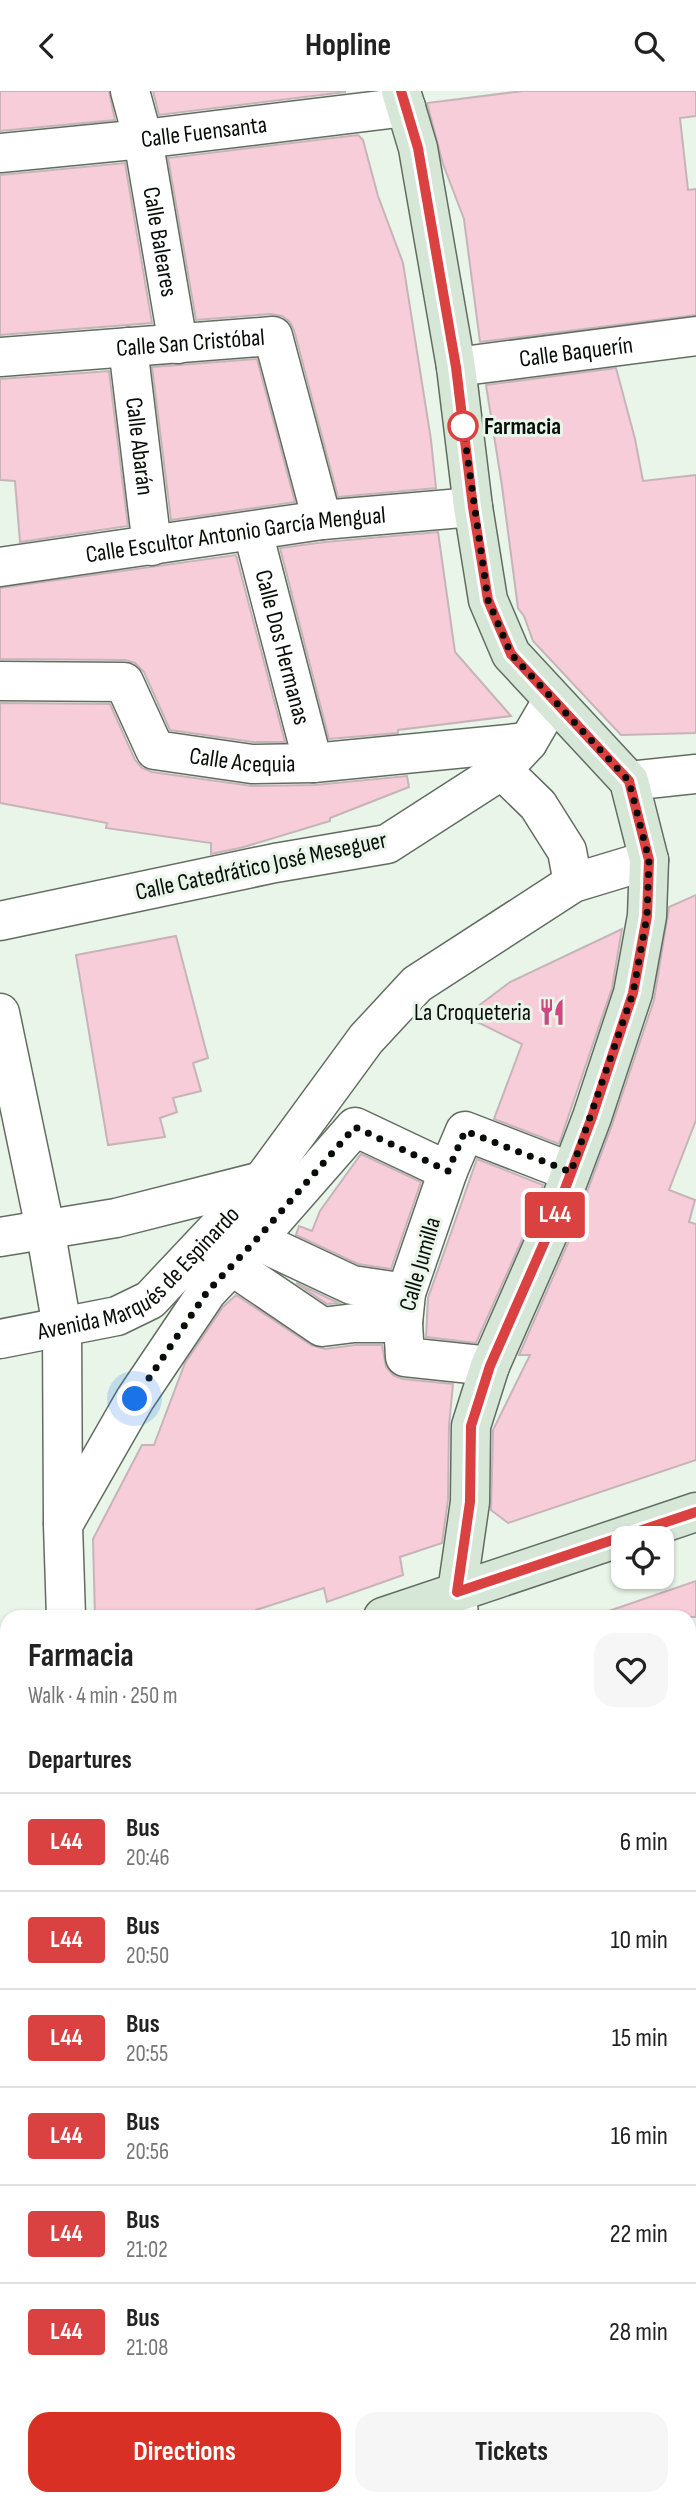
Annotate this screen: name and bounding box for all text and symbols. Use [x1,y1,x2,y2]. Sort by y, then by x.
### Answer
text: Hopline [305,26,391,65]
icon: back [28,27,66,65]
icon: search [630,27,668,65]
street label: Calle Fuensanta [139,110,268,154]
street label: Calle Baleares [137,185,184,299]
street label: Calle San Cristóbal [115,322,266,363]
street label: Calle Baquerín [517,330,635,373]
street label: Calle Abarán [120,396,160,497]
marker: Farmacia [448,411,478,441]
place label: Farmacia [484,412,561,441]
street label: Calle Escultor Antonio García Mengual [84,500,387,569]
street label: Calle Dos Hermanas [249,567,317,728]
street label: Calle Acequia [188,741,296,778]
street label: Calle Catedrático José Meseguer [133,825,389,907]
restaurant icon: La Croqueteria [537,997,567,1027]
place label: La Croqueteria [414,998,531,1027]
line badge: L44 [515,1192,595,1238]
street label: Avenida Marqués de Espinardo [34,1200,245,1346]
text: L44 [539,1200,571,1229]
street label: Calle Jumilla [393,1214,447,1314]
your location [117,1381,152,1416]
map controls [611,1526,674,1589]
button: locate [611,1526,674,1589]
button: heart [594,1633,668,1707]
text: Farmacia [28,1636,134,1676]
text: Walk · 4 min · 250 m [28,1682,178,1710]
text: Departures [28,1745,132,1776]
text: Bus [126,1813,160,1844]
text: L44 [50,1827,83,1856]
text: 6 min [620,1827,668,1858]
text: 20:46 [126,1844,170,1872]
text: Bus [126,1911,160,1942]
text: L44 [50,1925,83,1954]
text: 10 min [611,1925,668,1956]
text: 20:50 [126,1942,169,1970]
text: Bus [126,2009,160,2040]
text: L44 [50,2023,83,2052]
text: 15 min [612,2023,668,2054]
text: 20:55 [126,2040,168,2068]
text: Bus [126,2107,160,2138]
text: L44 [50,2121,83,2150]
text: 16 min [611,2121,668,2152]
text: 20:56 [126,2138,169,2166]
text: Bus [126,2205,160,2236]
text: L44 [50,2219,83,2248]
text: 22 min [610,2219,668,2250]
text: 21:02 [126,2236,168,2264]
text: Bus [126,2303,160,2334]
text: L44 [50,2317,83,2346]
text: 28 min [609,2317,668,2348]
text: 21:08 [126,2334,168,2362]
button: Directions [28,2412,341,2492]
button: Tickets [355,2412,668,2492]

